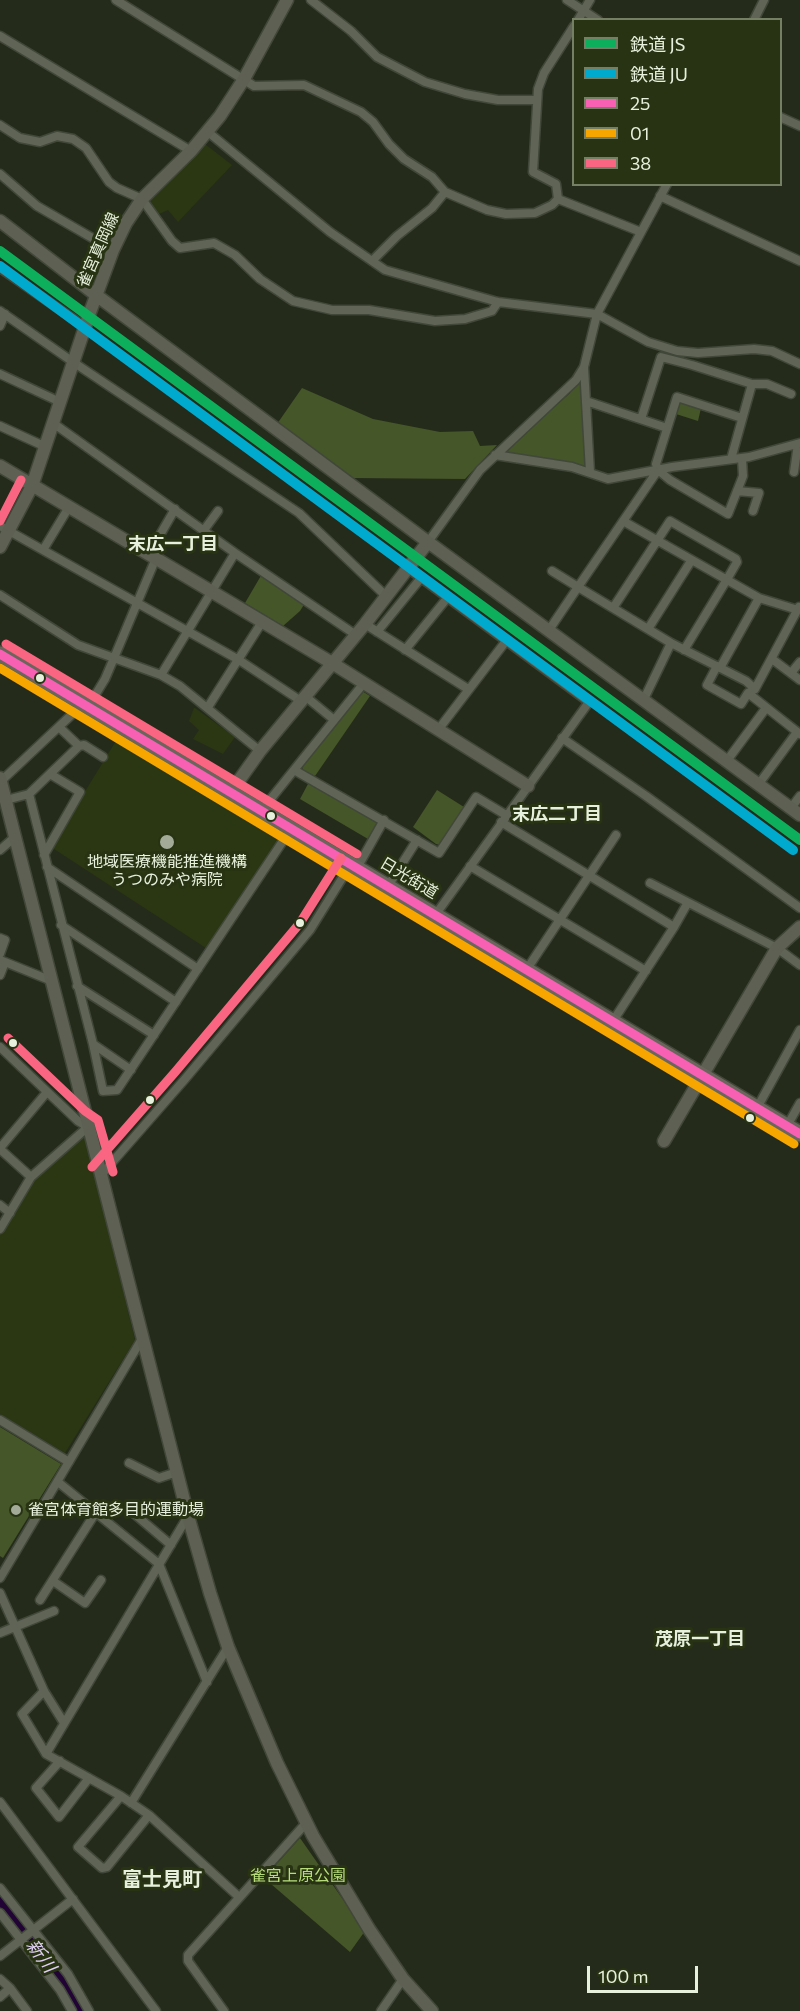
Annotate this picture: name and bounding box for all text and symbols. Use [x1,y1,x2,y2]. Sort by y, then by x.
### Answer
legend [572,18,782,186]
text: 鉄道 JS [630,33,685,55]
text: 鉄道 JU [630,63,688,85]
text: 25 [630,92,650,114]
text: 01 [630,122,649,144]
text: 38 [630,152,651,174]
street label: 雀宮真岡線 [73,210,123,290]
district label: 末広一丁目 [128,533,218,555]
unlabelled marker [34,672,46,684]
district label: 末広二丁目 [512,803,602,825]
unlabelled marker [265,810,277,822]
marker: 地域医療機能推進機構 うつのみや病院 [158,833,176,851]
place label: 地域医療機能推進機構 うつのみや病院 [87,852,247,890]
street label: 日光街道 [377,853,441,903]
unlabelled marker [294,917,306,929]
unlabelled marker [7,1037,19,1049]
unlabelled marker [144,1094,156,1106]
unlabelled marker [744,1112,756,1124]
place label: 雀宮体育館多目的運動場 [28,1500,204,1520]
marker: 雀宮体育館多目的運動場 [9,1503,23,1517]
district label: 茂原一丁目 [655,1628,745,1650]
park label: 雀宮上原公園 [250,1866,346,1886]
district label: 富士見町 [122,1867,202,1891]
water label: 新川 [22,1935,60,1977]
scale bar [590,1954,701,1992]
text: 100 m [598,1965,648,1987]

